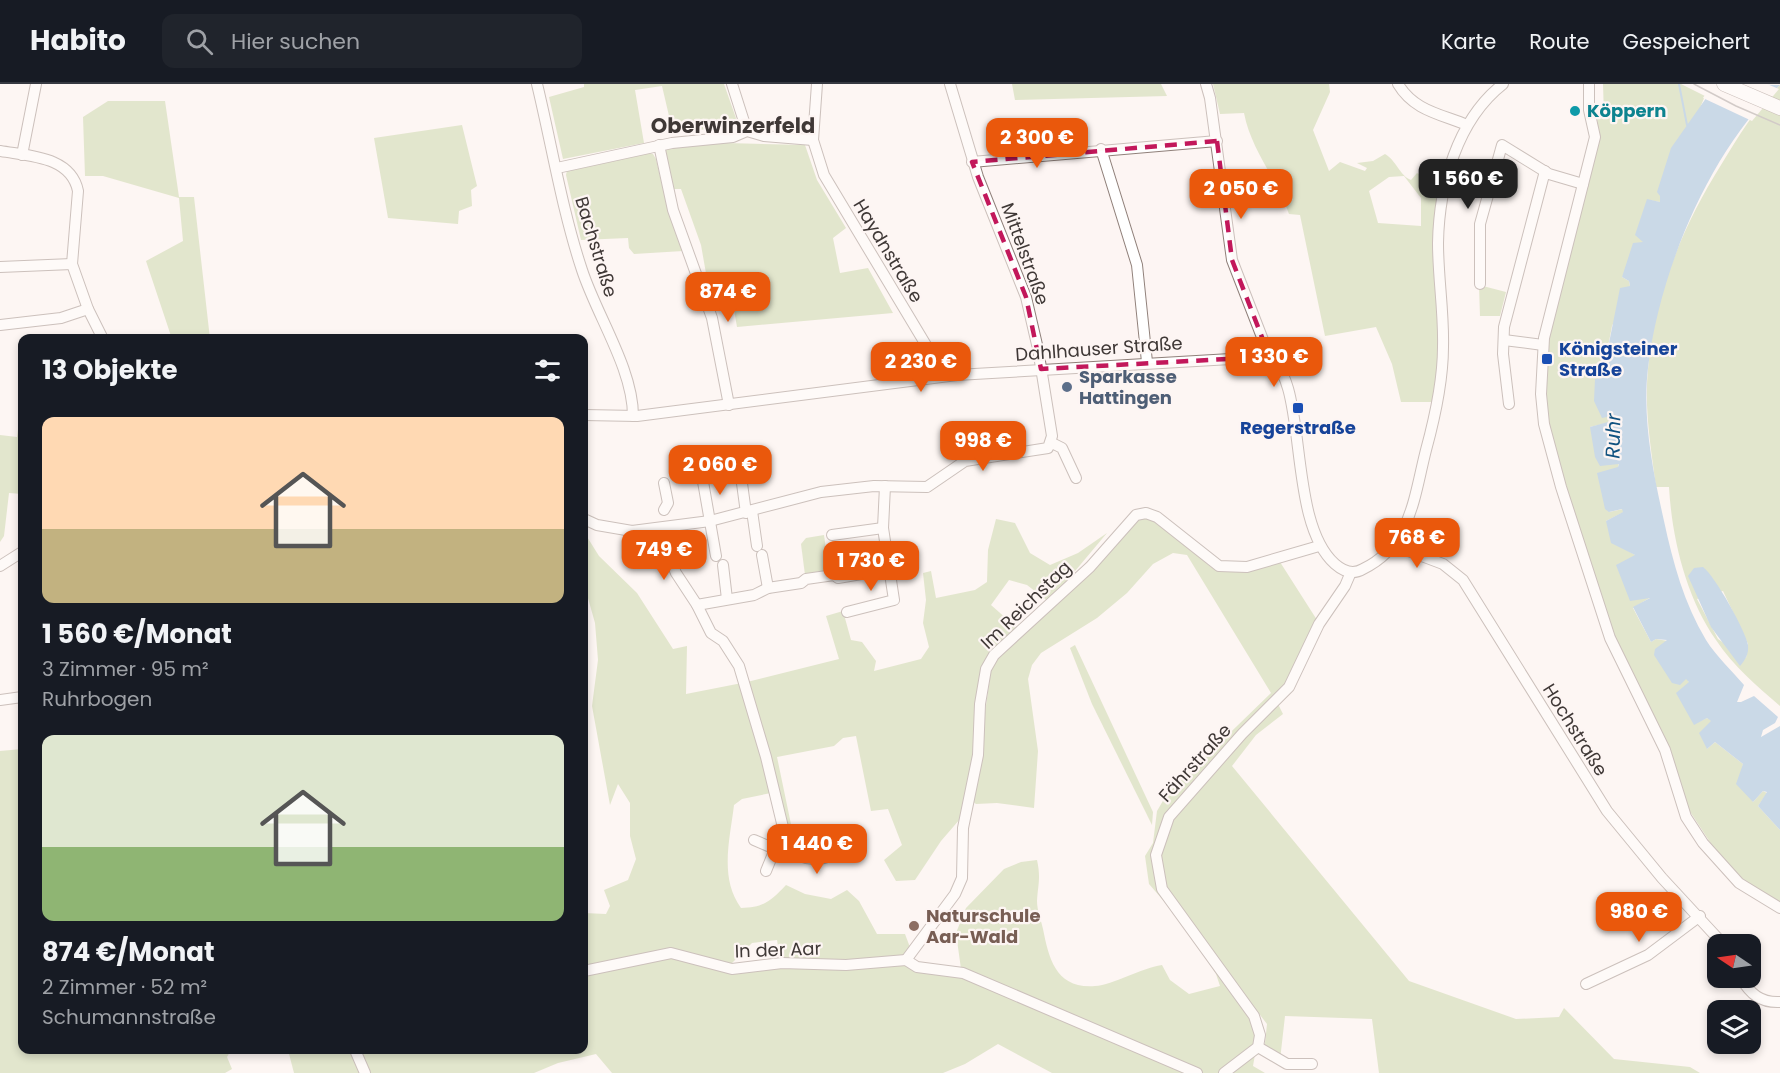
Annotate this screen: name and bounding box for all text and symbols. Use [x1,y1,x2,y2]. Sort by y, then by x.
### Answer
search box [162,14,582,68]
text: Habito [30,21,126,60]
icon: search [183,25,216,58]
text: Hier suchen [231,26,360,57]
text: Karte [1441,27,1496,56]
text: Route [1529,27,1590,56]
text: Gespeichert [1623,27,1750,56]
place label: Köppern [1587,98,1666,123]
marker: Köppern [1568,104,1582,118]
district label: Oberwinzerfeld [651,111,815,140]
pin: 2 300 € [982,118,1092,169]
text: 2 300 € [1000,123,1074,151]
pin: 1 560 € [1413,159,1523,210]
text: 1 560 € [1433,164,1503,192]
pin: 2 050 € [1186,169,1296,220]
text: 2 050 € [1204,174,1278,202]
street label: Bachstraße [569,194,624,300]
street label: Haydnstraße [848,194,929,307]
street label: Mittelstraße [995,199,1055,308]
pin: 874 € [686,272,770,323]
text: 874 € [699,277,757,305]
street label: Dahlhauser Straße [1015,330,1183,367]
place label: Königsteiner Straße [1559,336,1678,382]
pin: 1 330 € [1219,337,1329,388]
pin: 2 230 € [866,342,976,393]
text: 1 330 € [1239,342,1309,370]
text: 2 230 € [885,347,957,375]
text: 13 Objekte [42,352,177,388]
marker: Königsteiner Straße [1540,352,1554,366]
icon: filters [531,354,564,387]
place label: Sparkasse Hattingen [1079,364,1177,410]
marker: Sparkasse Hattingen [1060,380,1074,394]
marker: Regerstraße [1291,401,1305,415]
water label: Ruhr [1599,413,1627,459]
place label: Regerstraße [1240,415,1356,440]
pin: 998 € [941,421,1025,472]
text: 998 € [954,426,1012,454]
pin: 2 060 € [665,445,775,496]
text: 2 060 € [683,450,757,478]
icon: home [249,456,357,564]
pin: 768 € [1375,518,1459,569]
text: 768 € [1389,523,1445,551]
pin: 749 € [622,530,706,581]
text: 749 € [636,535,692,563]
pin: 1 730 € [816,541,926,592]
text: 1 730 € [837,546,905,574]
street label: Im Reichstag [975,555,1076,654]
text: 1 560 €/Monat [42,616,232,652]
text: 3 Zimmer · 95 m² [42,655,209,683]
street label: Hochstraße [1537,679,1614,781]
text: Ruhrbogen [42,685,152,713]
street label: Fährstraße [1153,718,1237,807]
icon: home [249,774,357,882]
pin: 1 440 € [762,824,872,875]
text: 1 440 € [781,829,853,857]
pin: 980 € [1597,892,1681,943]
text: 980 € [1610,897,1668,925]
place label: Naturschule Aar-Wald [926,903,1041,949]
marker: Naturschule Aar-Wald [907,919,921,933]
text: 874 €/Monat [42,934,215,970]
north arrow [1707,934,1761,988]
map controls [1707,934,1761,1054]
street label: In der Aar [734,935,822,964]
text: 2 Zimmer · 52 m² [42,973,207,1001]
button: layers [1707,1000,1761,1054]
text: Schumannstraße [42,1003,216,1031]

